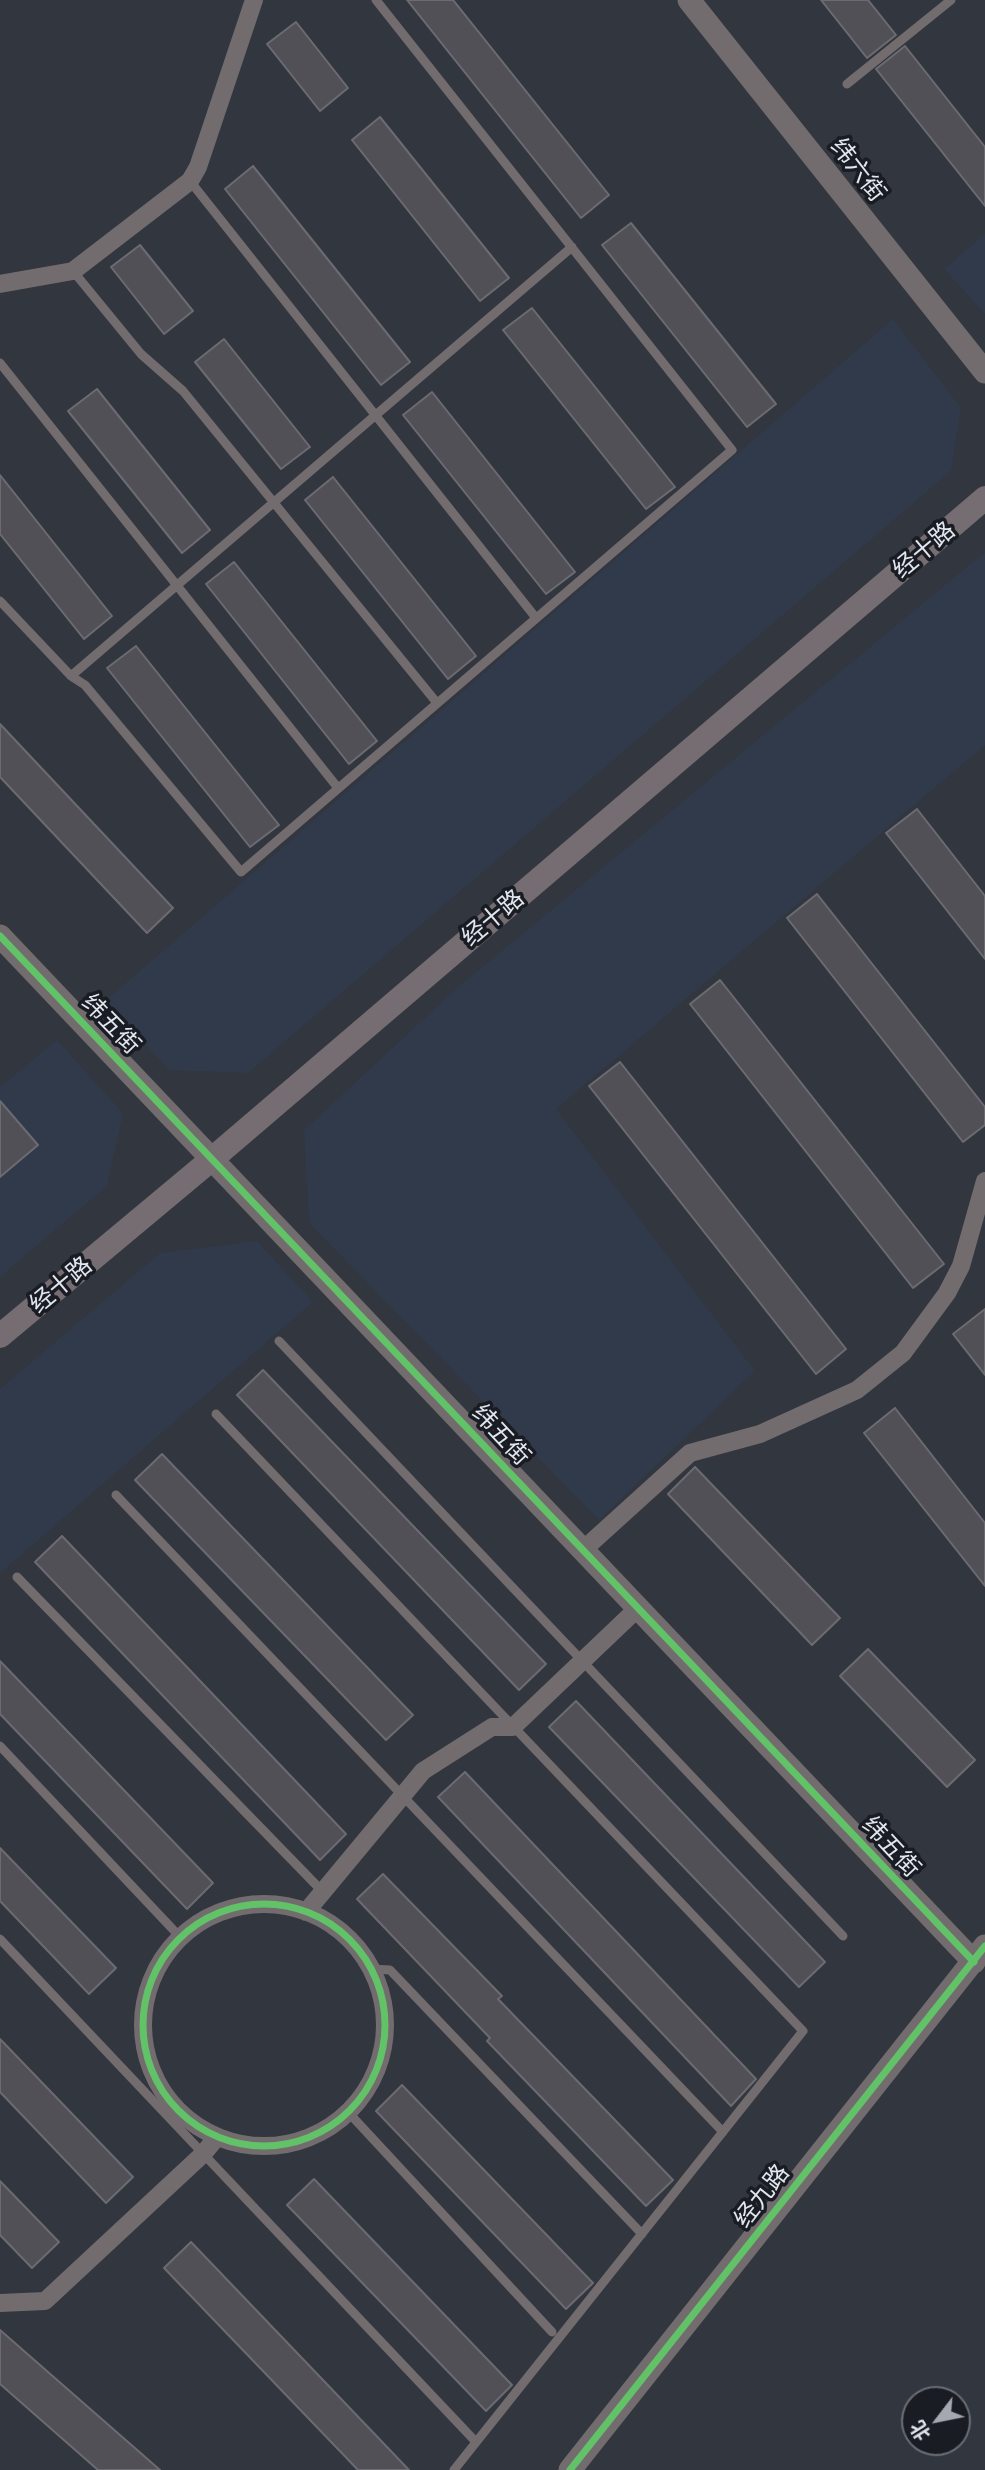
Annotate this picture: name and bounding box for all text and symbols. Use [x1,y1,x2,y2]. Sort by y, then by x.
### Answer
street label: 纬六街 [824,133,892,207]
street label: 经十路 [887,516,961,584]
street label: 经十路 [456,884,530,952]
street label: 纬五街 [76,988,146,1060]
street label: 经十路 [24,1251,98,1319]
street label: 纬五街 [466,1399,536,1471]
street label: 纬五街 [856,1811,926,1883]
street label: 经九路 [728,2159,796,2233]
north arrow [901,2386,971,2456]
text: 北 [905,2417,934,2445]

